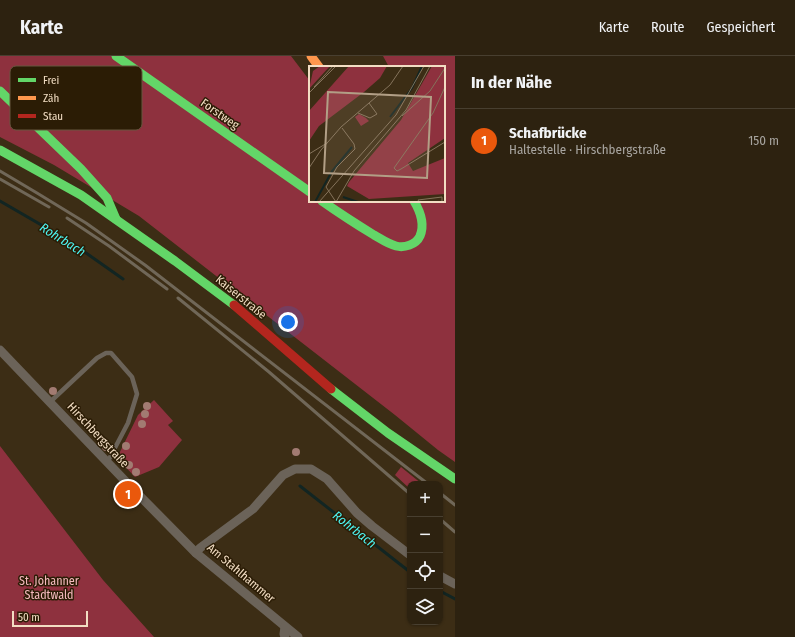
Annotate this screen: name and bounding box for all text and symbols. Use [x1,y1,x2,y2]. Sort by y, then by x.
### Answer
text: Karte [20,16,63,39]
text: Karte [599,19,629,36]
text: Route [651,19,684,36]
text: Gespeichert [706,19,775,36]
legend [10,66,142,130]
inset map [309,66,445,202]
text: In der Nähe [471,72,552,93]
text: Frei [43,74,59,87]
text: Zäh [43,92,59,105]
street label: Forstweg [198,96,242,132]
text: Stau [43,110,63,123]
text: Schafbrücke [509,124,587,142]
text: 1 [481,133,487,148]
text: 150 m [748,133,779,148]
text: Haltestelle · Hirschbergstraße [509,142,666,157]
water label: Rohrbach [37,220,88,259]
street label: Kaiserstraße [213,272,269,322]
your location [278,312,298,332]
street label: Hirschbergstraße [64,400,132,470]
pin: 1 [115,479,141,509]
map controls [407,481,443,625]
button: + [407,481,443,517]
water label: Rohrbach [330,508,379,551]
button: − [407,517,443,553]
street label: Am Stahlhammer [204,541,278,606]
button: locate [407,553,443,589]
park label: St. Johanner Stadtwald [19,574,80,602]
button: layers [407,589,443,625]
scale bar [12,609,88,628]
text: 50 m [18,611,40,624]

